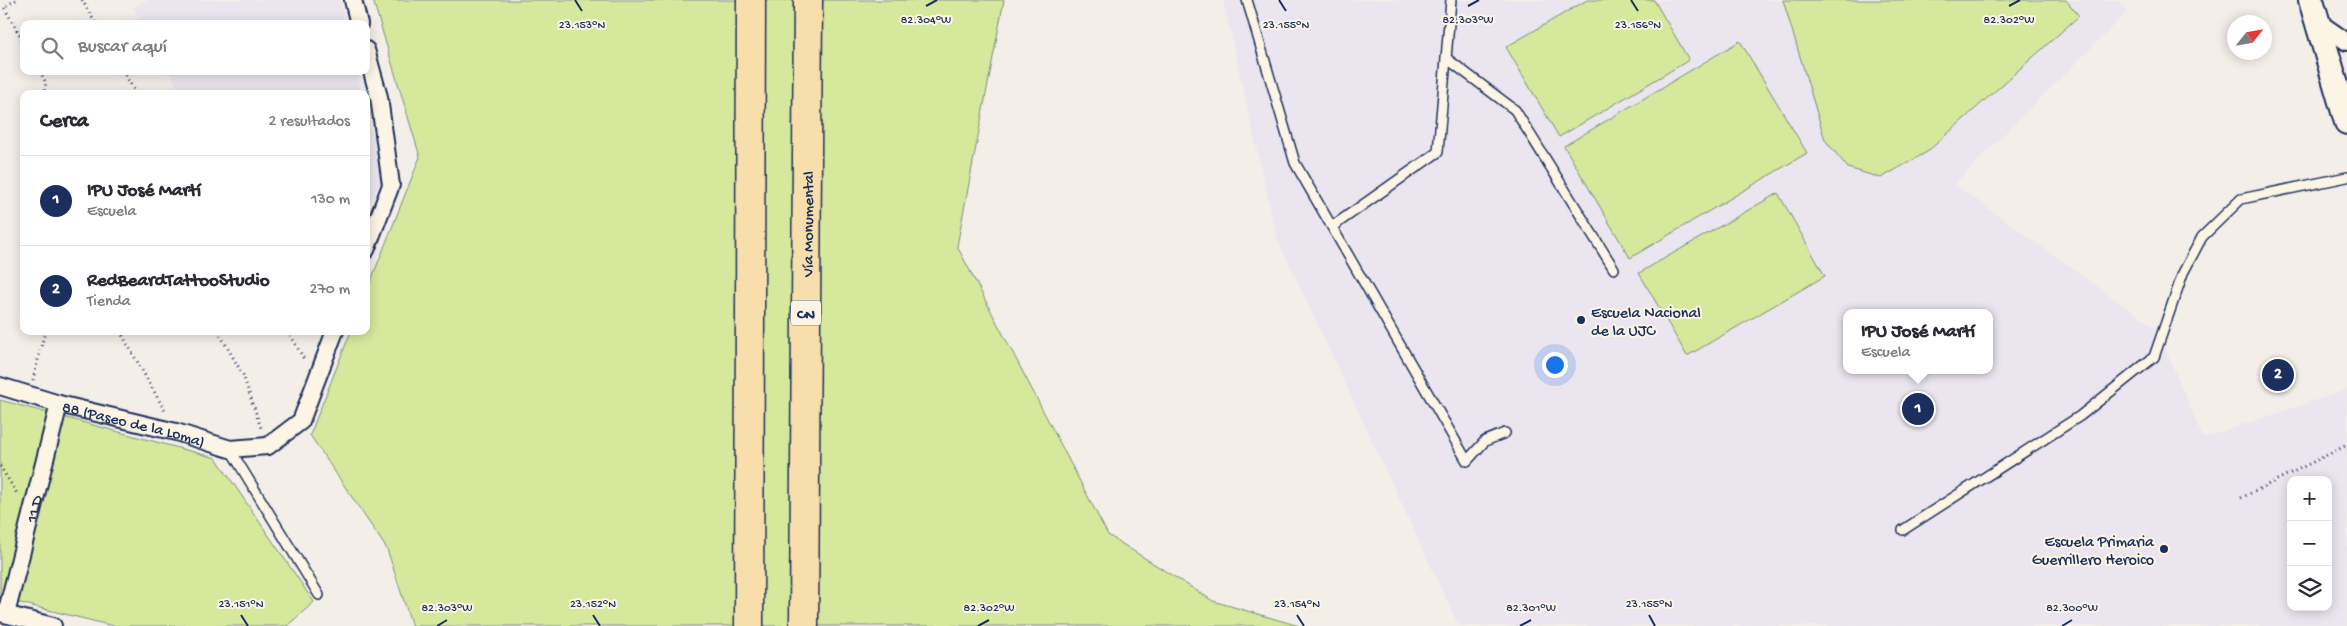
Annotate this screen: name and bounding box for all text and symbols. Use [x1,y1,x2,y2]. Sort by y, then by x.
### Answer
text: 82.304°W [901,14,951,28]
text: 82.303°W [1442,14,1494,28]
text: 82.302°W [1984,14,2034,28]
north arrow [2227,15,2272,60]
text: 23.153°N [559,19,605,33]
text: 23.155°N [1263,19,1309,33]
text: 23.156°N [1615,19,1661,33]
search box [20,20,370,75]
icon: search [38,34,66,62]
text: Buscar aquí [78,36,167,59]
text: Cerca [40,110,88,135]
text: 2 resultados [269,113,350,132]
street label: Vía Monumental [800,171,820,278]
text: IPU José Martí [87,180,201,203]
text: 1 [53,191,59,210]
text: 130 m [311,191,350,210]
text: Escuela [87,203,136,222]
text: RedBeardTattooStudio [87,270,270,293]
text: 2 [52,281,60,300]
text: 270 m [310,281,350,300]
text: Tienda [87,293,131,312]
road number: CN [791,300,821,326]
place label: Escuela Nacional de la UJC [1591,305,1701,342]
popup [1843,309,1993,374]
marker: Escuela Nacional de la UJC [1575,314,1587,326]
text: IPU José Martí [1861,321,1975,344]
text: Escuela [1861,344,1910,363]
your location [1542,352,1568,378]
pin: 2 [2262,356,2294,394]
pin: 1 [1902,390,1934,428]
street label: 88 (Paseo de la Loma) [60,399,207,453]
map controls [2287,476,2332,611]
button: + [2287,476,2332,521]
street label: 11 D [23,493,49,526]
button: − [2287,521,2332,566]
place label: Escuela Primaria Guerrillero Heroico [2032,534,2155,571]
marker: Escuela Primaria Guerrillero Heroico [2158,543,2170,555]
button: layers [2287,566,2332,611]
text: 23.151°N [218,598,264,612]
text: 23.152°N [570,598,616,612]
text: 23.154°N [1274,598,1320,612]
text: 23.155°N [1626,598,1672,612]
text: 82.303°W [421,602,473,616]
text: 82.302°W [964,602,1014,616]
text: 82.301°W [1506,602,1556,616]
text: 82.300°W [2046,602,2098,616]

